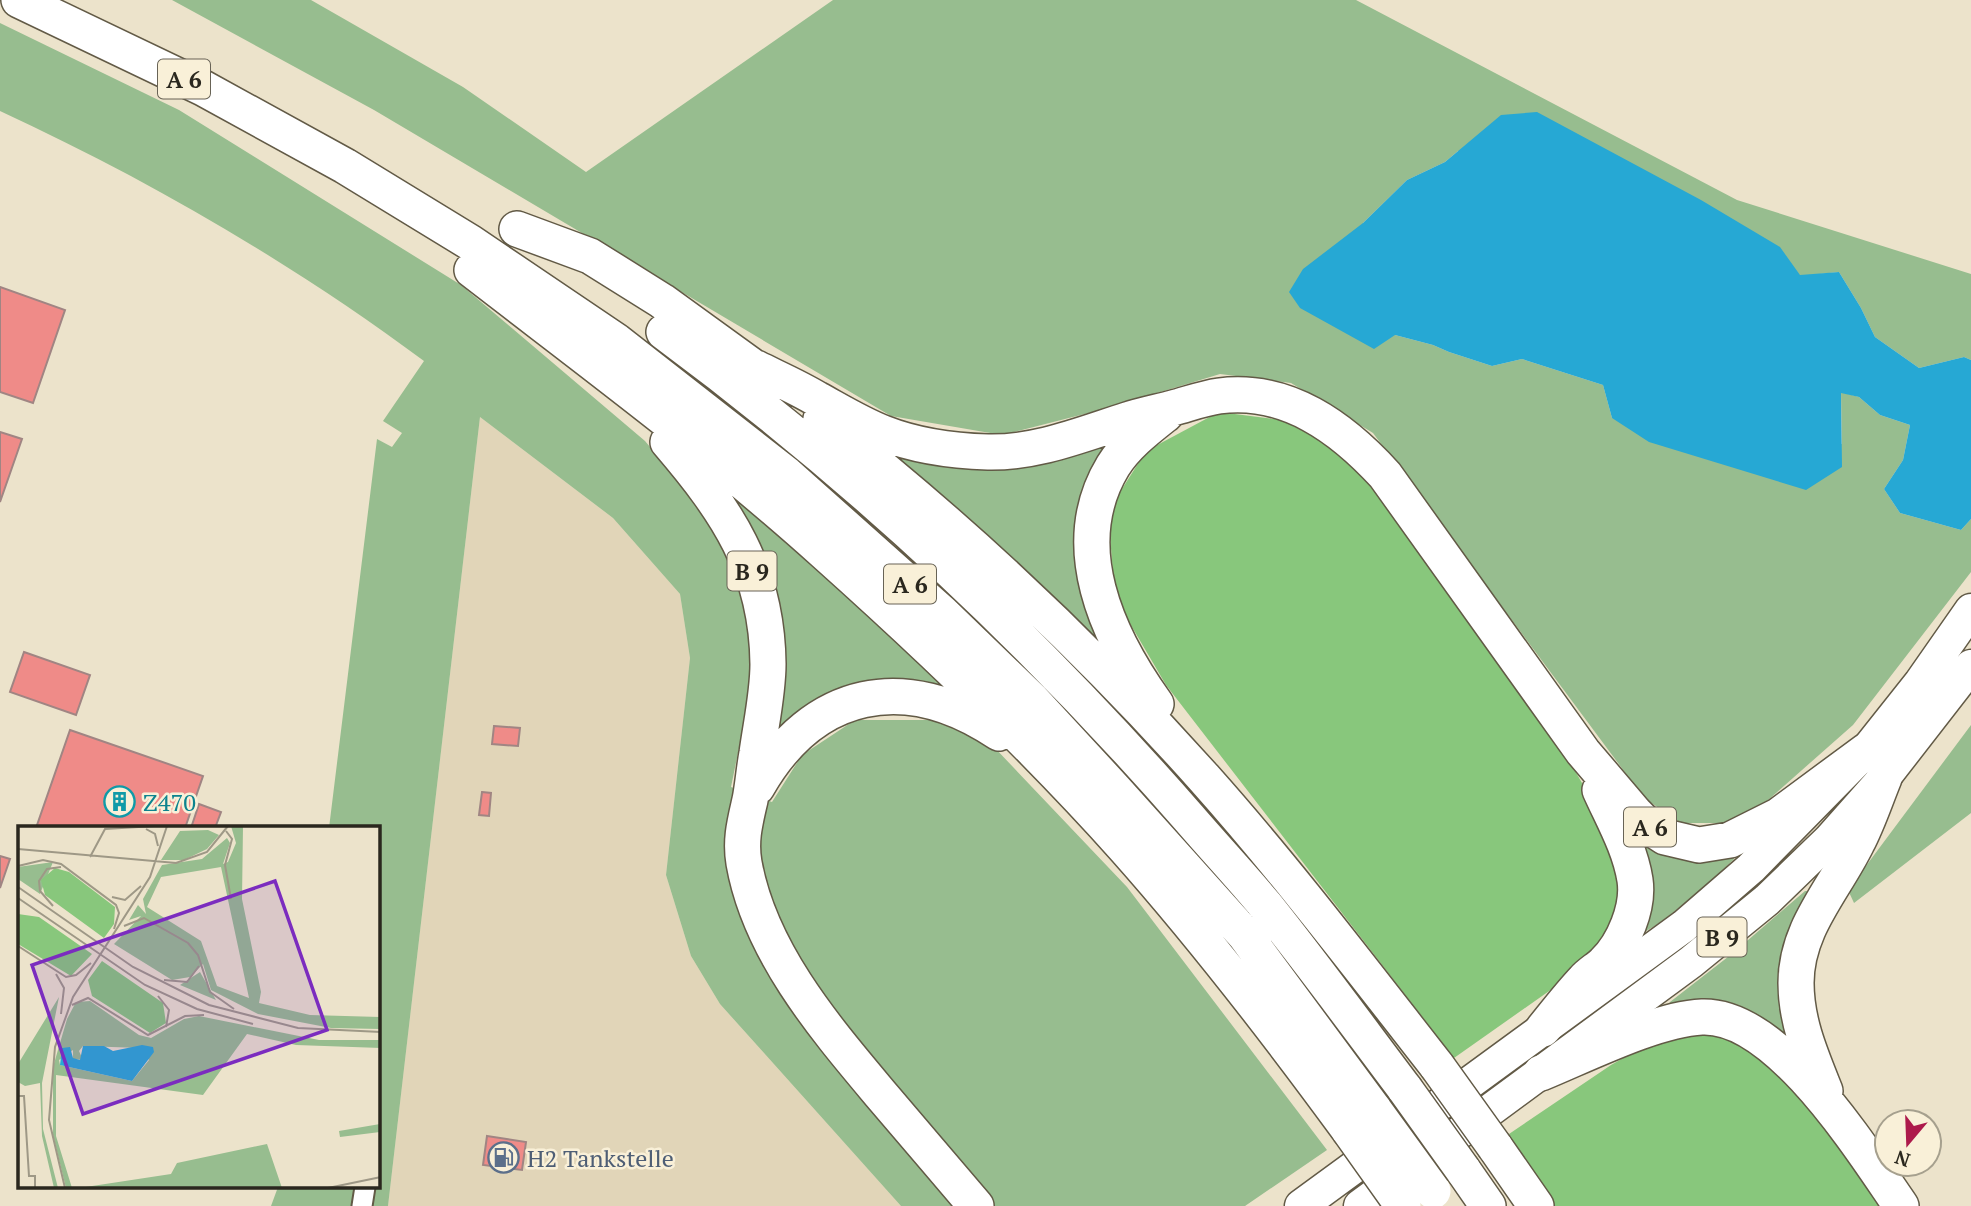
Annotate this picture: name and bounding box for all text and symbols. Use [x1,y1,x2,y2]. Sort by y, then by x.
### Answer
road number: A 6 [158,60,210,99]
road number: B 9 [728,552,776,590]
road number: A 6 [884,564,936,604]
building icon: Z470 [103,785,137,819]
place label: Z470 [143,786,196,818]
road number: A 6 [1624,807,1676,846]
inset map [18,826,380,1188]
road number: B 9 [1698,918,1746,956]
north arrow [1873,1108,1943,1178]
fuel station icon: H2 Tankstelle [487,1141,521,1175]
place label: H2 Tankstelle [527,1142,674,1174]
text: N [1891,1145,1913,1174]

